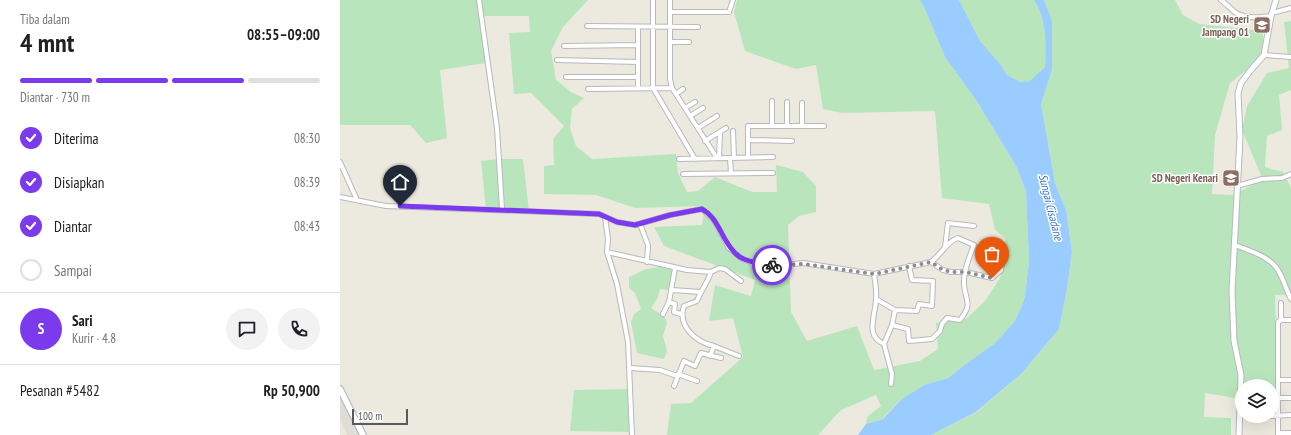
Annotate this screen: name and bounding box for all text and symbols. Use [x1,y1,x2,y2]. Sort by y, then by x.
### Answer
text: Tiba dalam [20,11,70,28]
place label: SD Negeri Jampang 01 [1201,12,1250,39]
school or university icon: SD Negeri Jampang 01 [1252,15,1272,35]
text: 08:55–09:00 [247,25,320,44]
text: 4 mnt [20,26,74,59]
text: Diantar · 730 m [20,89,90,106]
icon: check [20,127,42,149]
text: Diterima [54,129,98,148]
text: 08:30 [294,130,320,147]
pin [383,165,417,206]
school or university icon: SD Negeri Kenari [1221,168,1241,188]
icon: check [20,171,42,193]
icon: home [389,171,411,193]
place label: SD Negeri Kenari [1152,171,1219,185]
water label: Sungai Cisadane [1036,172,1067,243]
text: Disiapkan [54,173,104,192]
text: 08:39 [294,174,320,191]
icon: check [20,215,42,237]
text: Diantar [54,217,92,236]
text: 08:43 [294,218,320,235]
pin [975,237,1009,278]
icon: bag [981,243,1003,265]
courier [752,245,792,285]
icon: bike [761,254,783,276]
text: Sampai [54,261,92,280]
button: chat [226,308,268,350]
button: phone [278,308,320,350]
text: Sari [72,311,93,330]
text: S [38,319,44,338]
text: Kurir · 4.8 [72,330,116,347]
map controls [1235,379,1279,423]
button: layers [1235,379,1279,423]
text: Pesanan #5482 [20,381,100,400]
text: Rp 50,900 [264,381,320,400]
scale bar [352,407,408,426]
text: 100 m [358,409,382,423]

